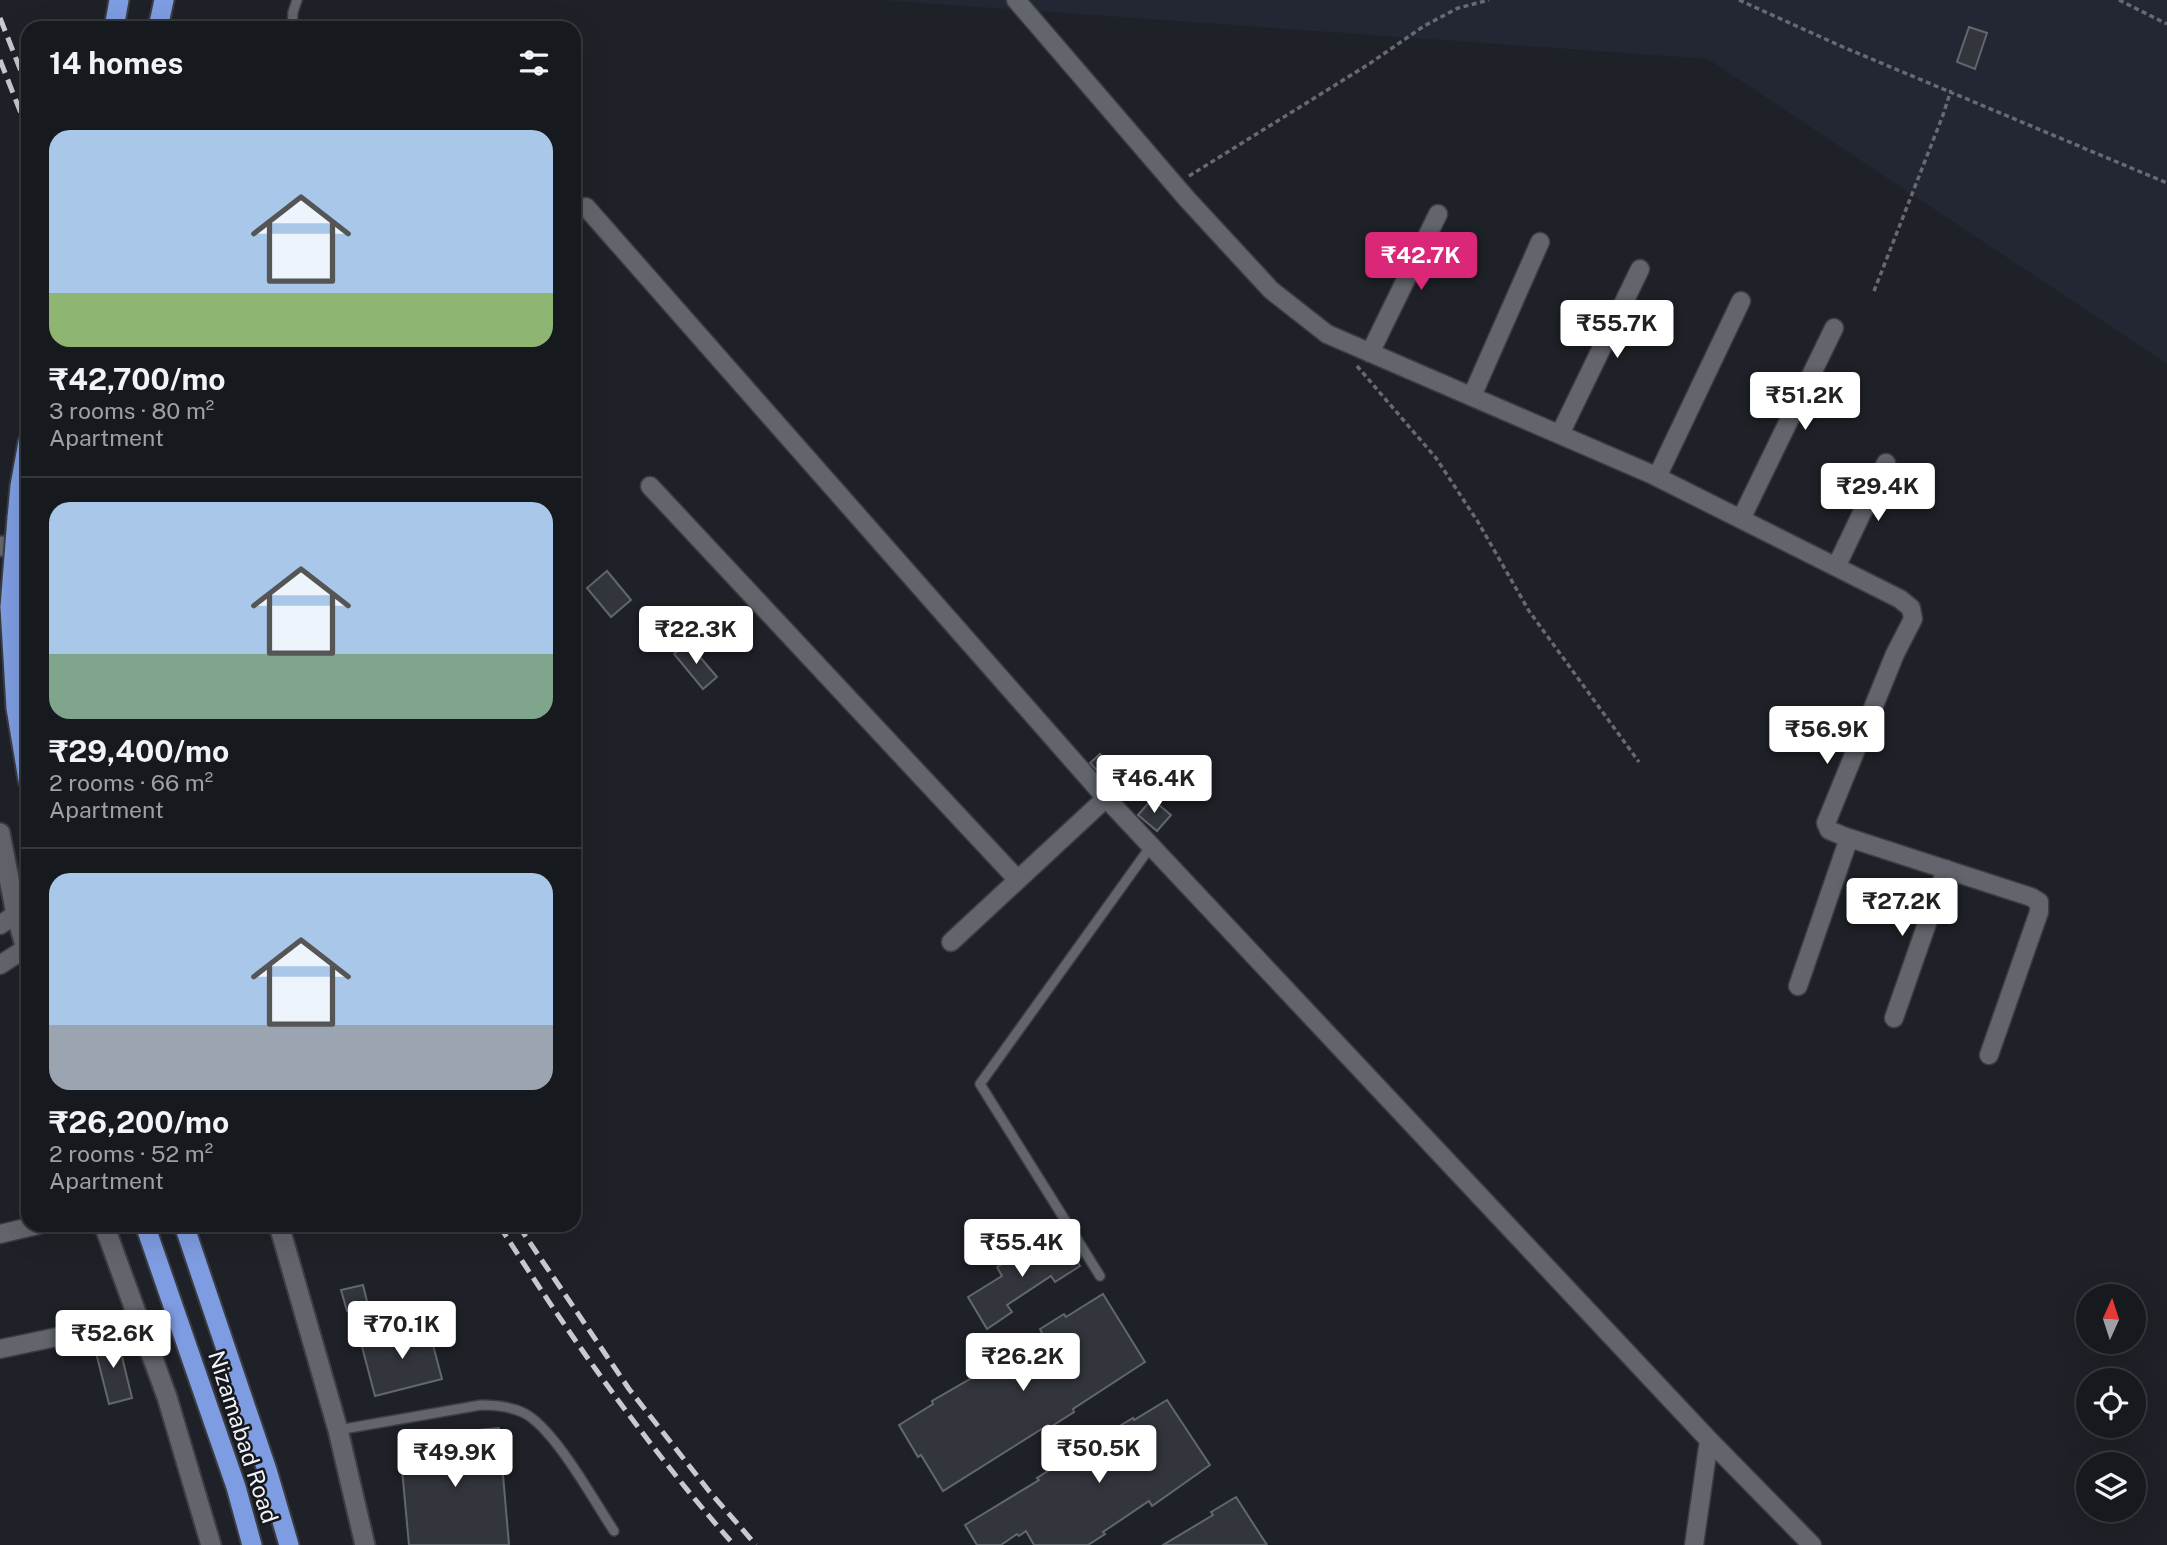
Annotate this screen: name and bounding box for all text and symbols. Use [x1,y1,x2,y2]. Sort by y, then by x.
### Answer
icon: filters [515,44,553,82]
text: 14 homes [49,45,183,81]
icon: home [238,176,364,302]
pin: ₹42.7K [1364,232,1478,292]
text: ₹42.7K [1381,241,1461,268]
pin: ₹55.7K [1560,300,1674,360]
text: ₹55.7K [1576,309,1658,336]
text: ₹42,700/mo [49,361,226,397]
pin: ₹51.2K [1748,372,1862,432]
text: ₹51.2K [1766,381,1844,408]
text: 3 rooms · 80 m² [49,397,214,424]
text: Apartment [49,424,164,451]
pin: ₹29.4K [1821,463,1935,523]
text: ₹29.4K [1837,472,1919,499]
icon: home [238,548,364,674]
pin: ₹22.3K [639,606,753,666]
text: ₹22.3K [655,615,737,642]
pin: ₹56.9K [1770,706,1884,766]
text: ₹56.9K [1785,715,1869,742]
text: ₹29,400/mo [49,733,229,769]
pin: ₹46.4K [1097,756,1211,815]
text: ₹46.4K [1113,764,1195,791]
text: 2 rooms · 66 m² [49,769,213,796]
text: Apartment [49,796,164,823]
pin: ₹27.2K [1845,878,1959,938]
text: ₹27.2K [1863,887,1941,914]
icon: home [238,919,364,1045]
text: ₹26,200/mo [49,1104,229,1140]
text: 2 rooms · 52 m² [49,1140,213,1167]
text: Apartment [49,1167,164,1194]
pin: ₹55.4K [965,1220,1079,1279]
text: ₹55.4K [980,1228,1064,1255]
north arrow [2076,1284,2146,1354]
map controls [2076,1284,2146,1522]
pin: ₹70.1K [345,1302,459,1361]
pin: ₹52.6K [56,1310,170,1370]
text: ₹70.1K [364,1310,440,1337]
text: ₹52.6K [72,1319,154,1346]
pin: ₹26.2K [966,1334,1080,1393]
text: ₹26.2K [982,1342,1064,1369]
street label: Nizamabad Road [203,1347,284,1526]
button: locate [2076,1368,2146,1438]
pin: ₹50.5K [1042,1426,1156,1485]
pin: ₹49.9K [398,1430,512,1489]
text: ₹50.5K [1057,1434,1141,1461]
text: ₹49.9K [414,1438,496,1465]
button: layers [2076,1452,2146,1522]

